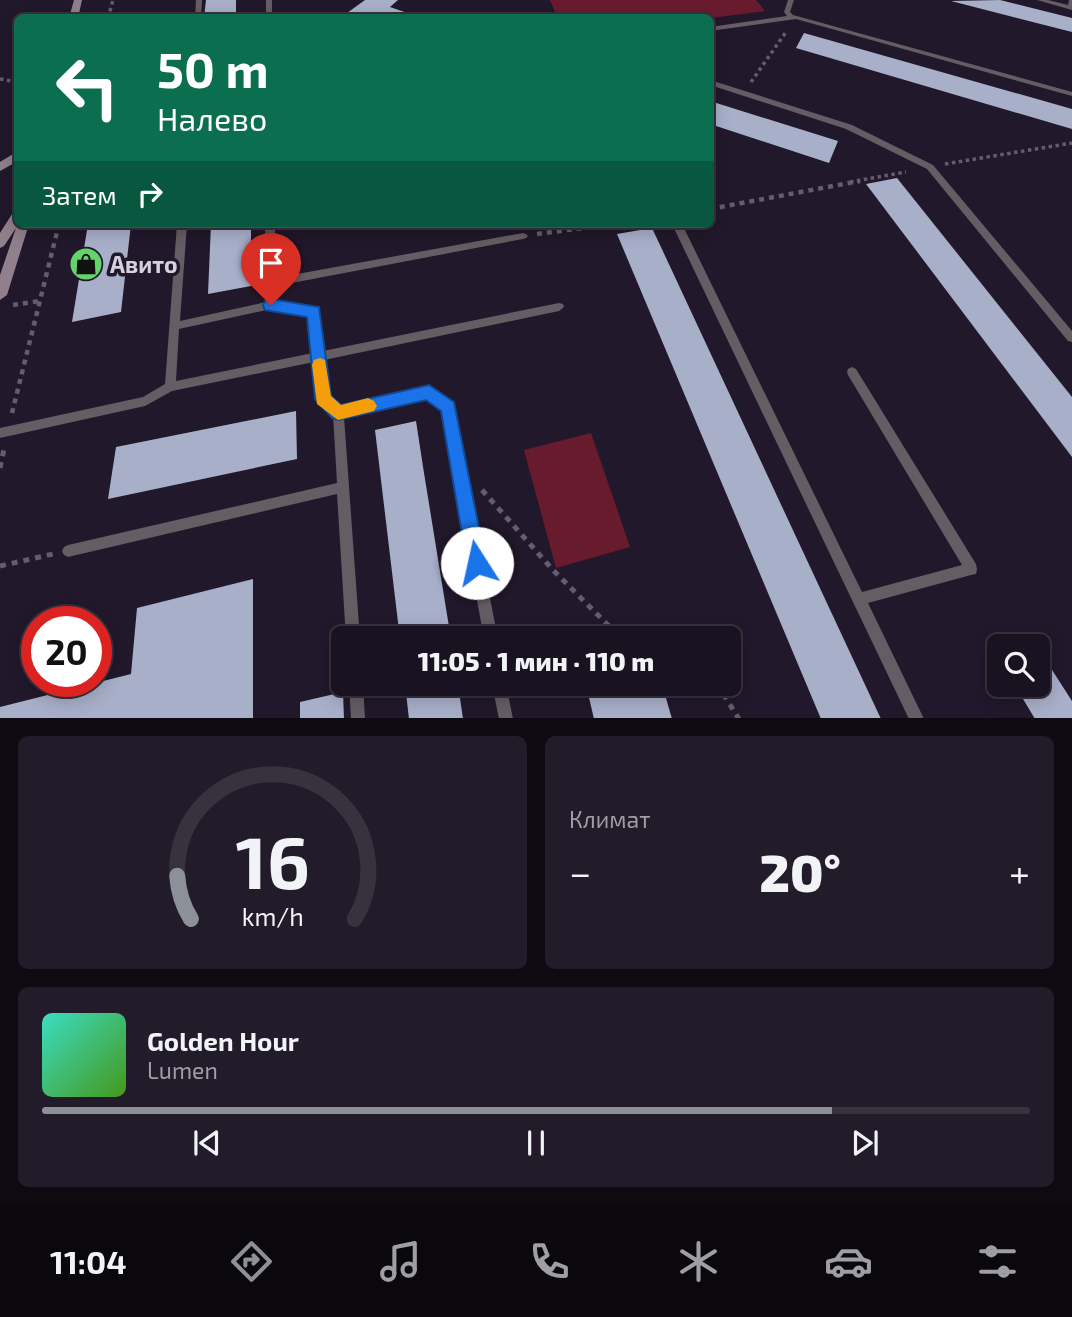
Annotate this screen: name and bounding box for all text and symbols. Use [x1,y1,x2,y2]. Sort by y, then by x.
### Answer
text: 50 m [157,39,269,98]
icon: left [42,42,133,133]
text: Налево [157,99,267,137]
icon: right [131,175,169,213]
text: Затем [42,179,117,210]
pin [241,233,301,305]
icon: arrive [252,244,290,282]
shop icon: Авито [67,245,105,283]
place label: Авито [110,250,178,278]
position arrow [440,526,514,600]
speed limit sign: 20 [21,606,112,697]
map controls [987,634,1050,697]
button: search [987,634,1050,697]
text: 11:05 · 1 мин · 110 m [418,645,654,676]
text: Климат [569,805,650,833]
text: 16 [235,816,310,904]
text: 20° [759,840,841,902]
text: − [569,849,591,895]
text: + [1009,849,1030,895]
text: km/h [241,900,304,930]
text: Golden Hour [147,1025,299,1056]
text: Lumen [147,1056,218,1084]
icon: previous [188,1124,226,1162]
icon: pause [517,1124,555,1162]
icon: next [846,1124,884,1162]
icon: directions [227,1237,276,1286]
icon: music [376,1237,425,1286]
icon: phone [525,1237,574,1286]
icon: climate [674,1237,723,1286]
icon: car [824,1237,873,1286]
icon: filters [973,1237,1022,1286]
text: 11:04 [50,1242,127,1280]

